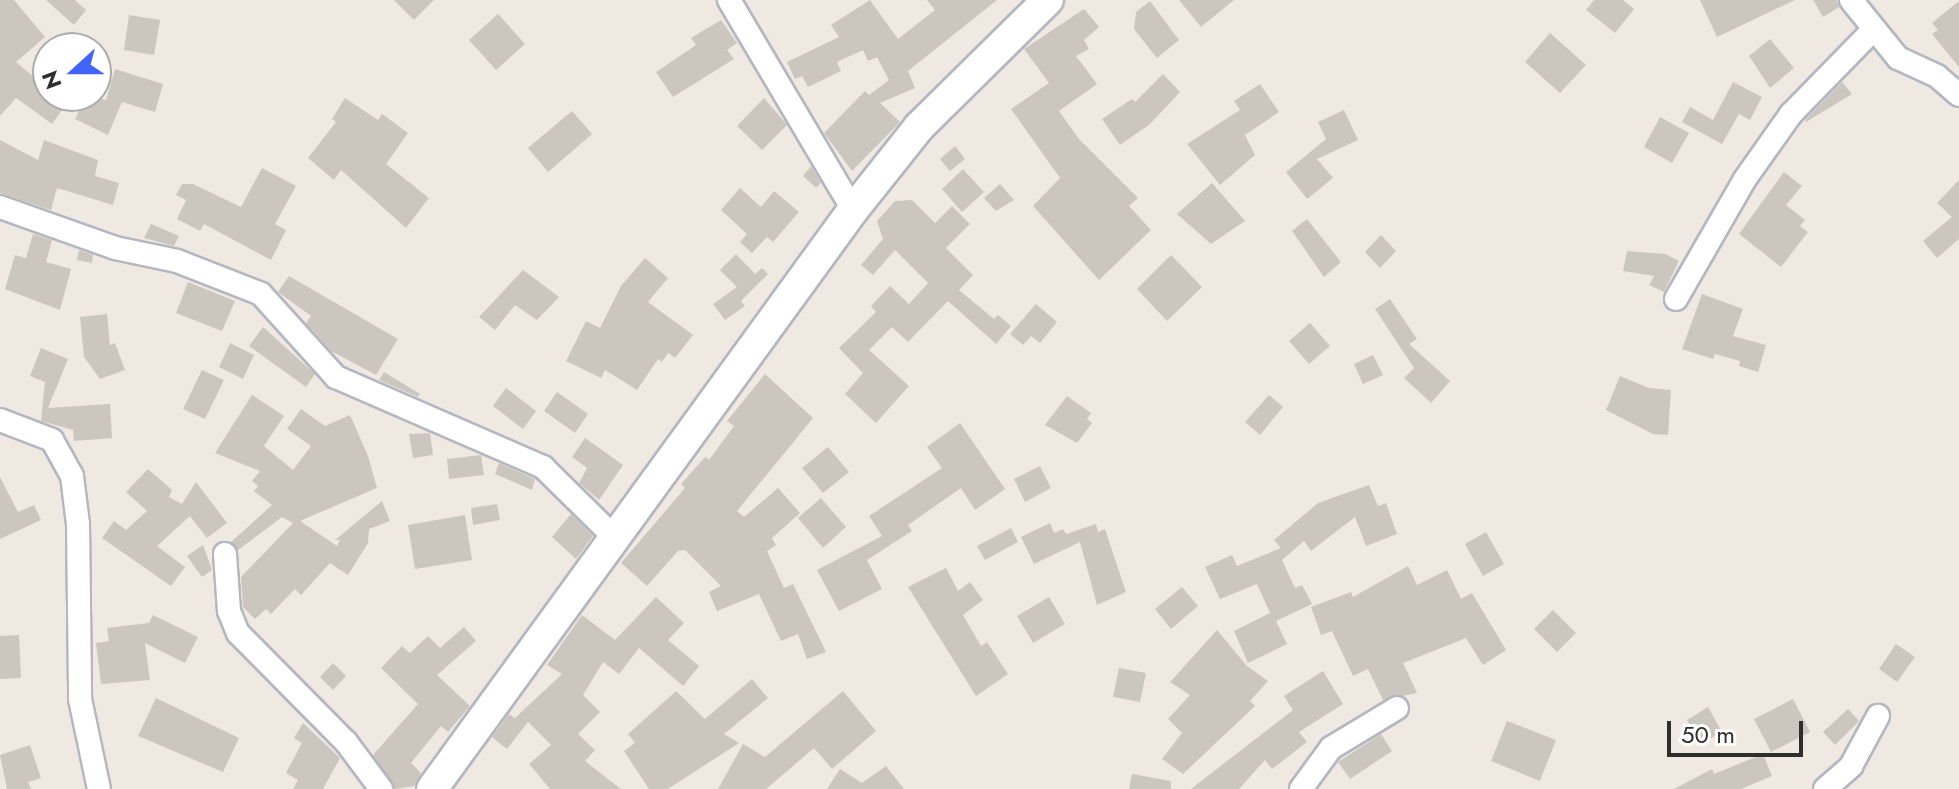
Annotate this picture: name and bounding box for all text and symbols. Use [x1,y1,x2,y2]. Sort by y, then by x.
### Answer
north arrow [32,32,112,112]
text: N [33,66,70,94]
scale bar [1671,705,1807,755]
text: 50 m [1681,717,1735,752]

